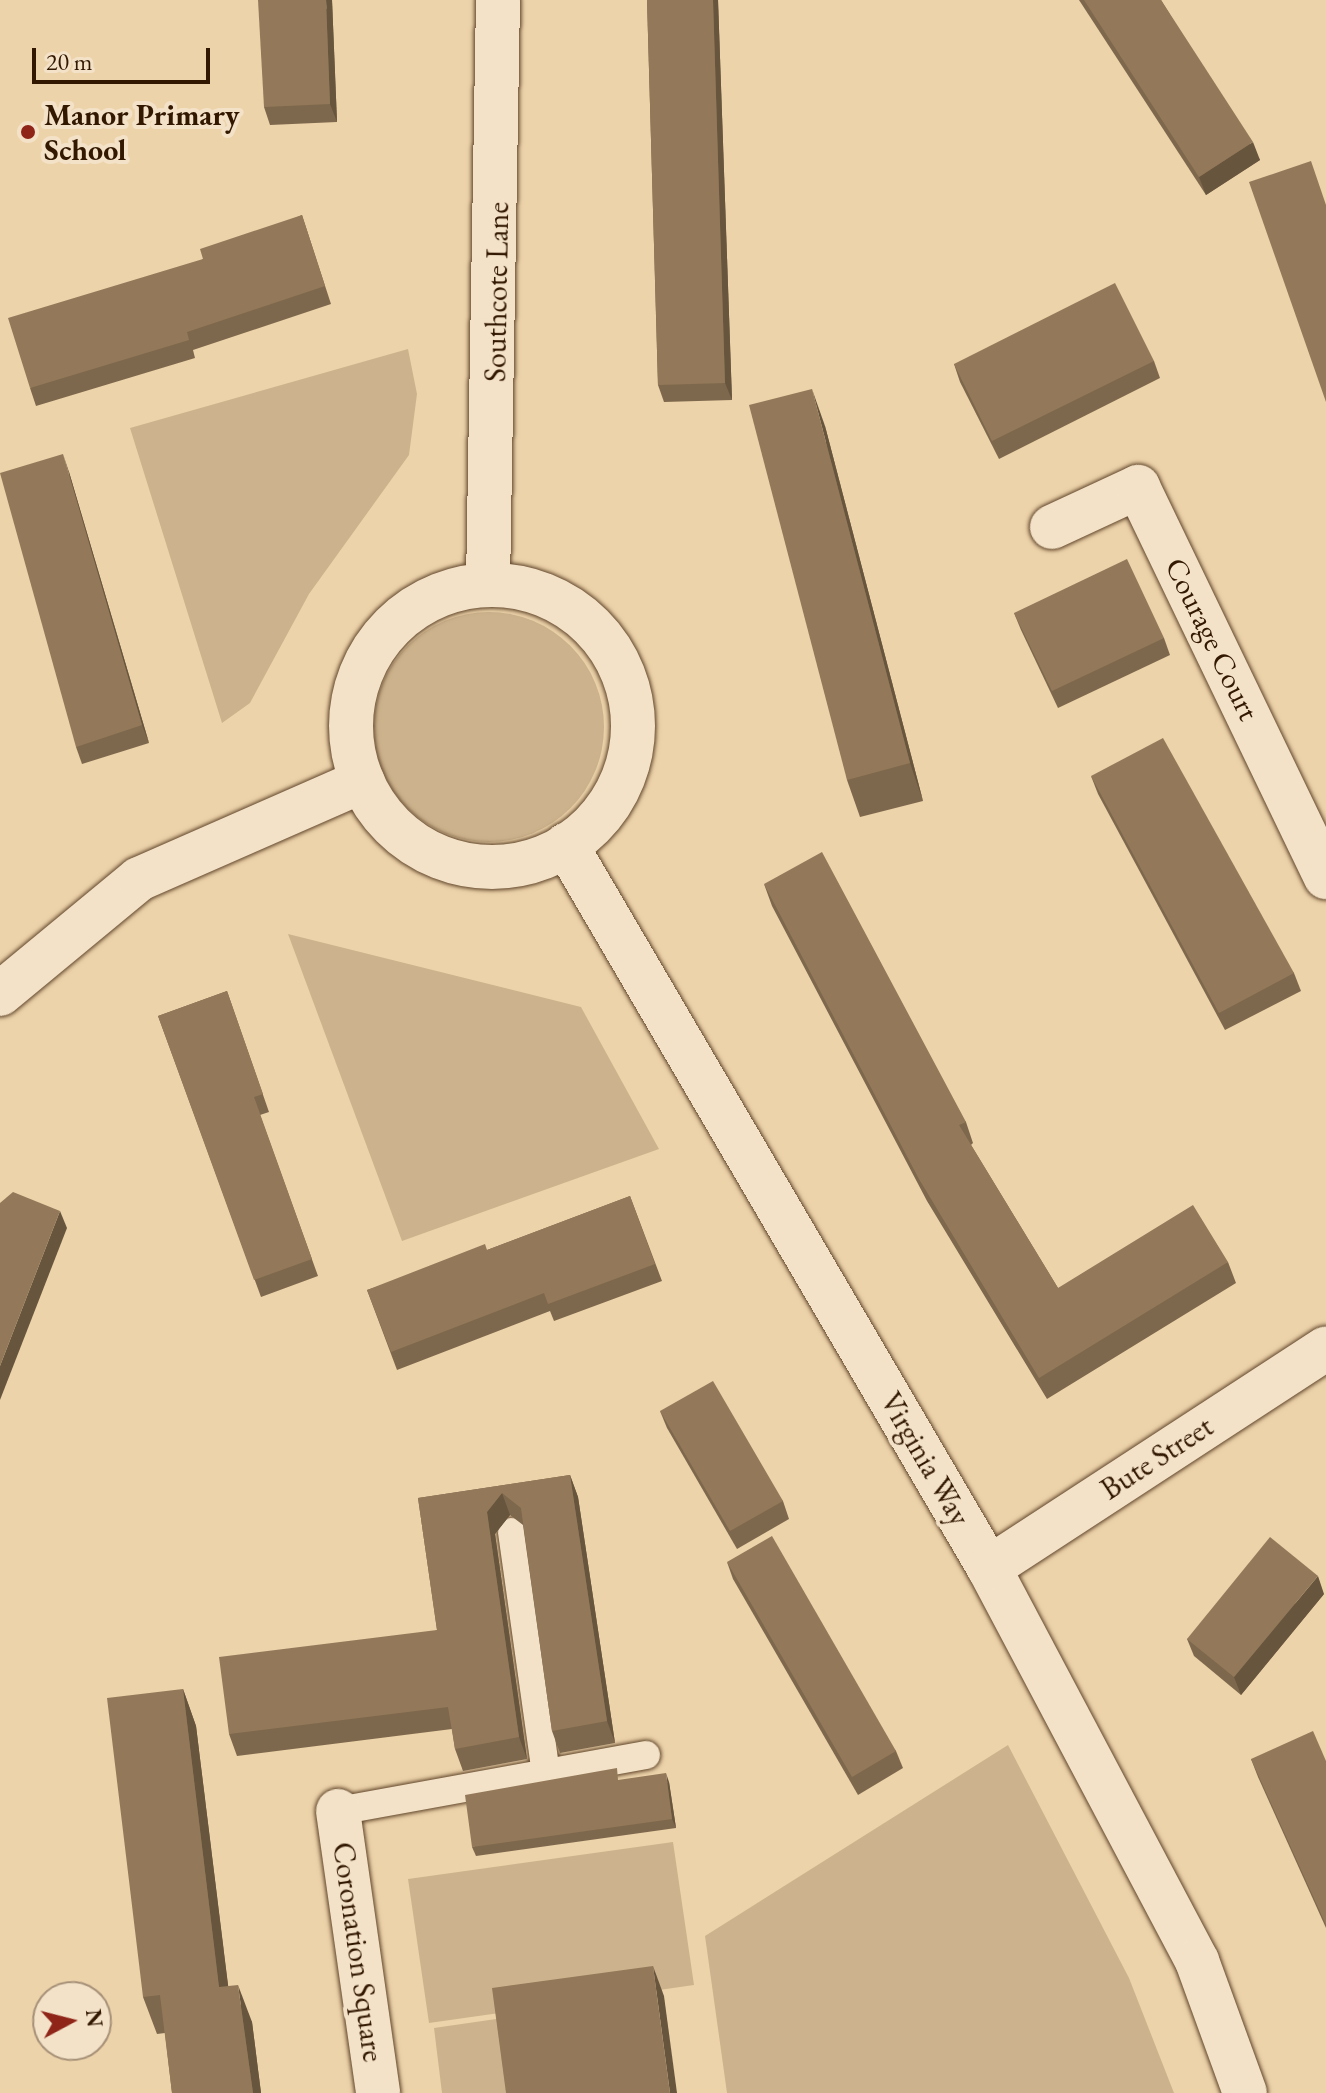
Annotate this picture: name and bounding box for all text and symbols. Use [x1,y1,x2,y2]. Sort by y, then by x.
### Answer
scale bar [36,32,214,82]
text: 20 m [46,46,93,77]
place label: Manor Primary School [44,97,239,168]
marker: Manor Primary School [19,123,37,141]
street label: Southcote Lane [477,202,517,382]
street label: Courage Court [1157,552,1267,726]
street label: Virginia Way [872,1386,978,1532]
street label: Bute Street [1094,1408,1220,1508]
street label: Coronation Square [325,1840,391,2064]
north arrow [32,1981,112,2061]
text: N [79,2008,110,2029]

